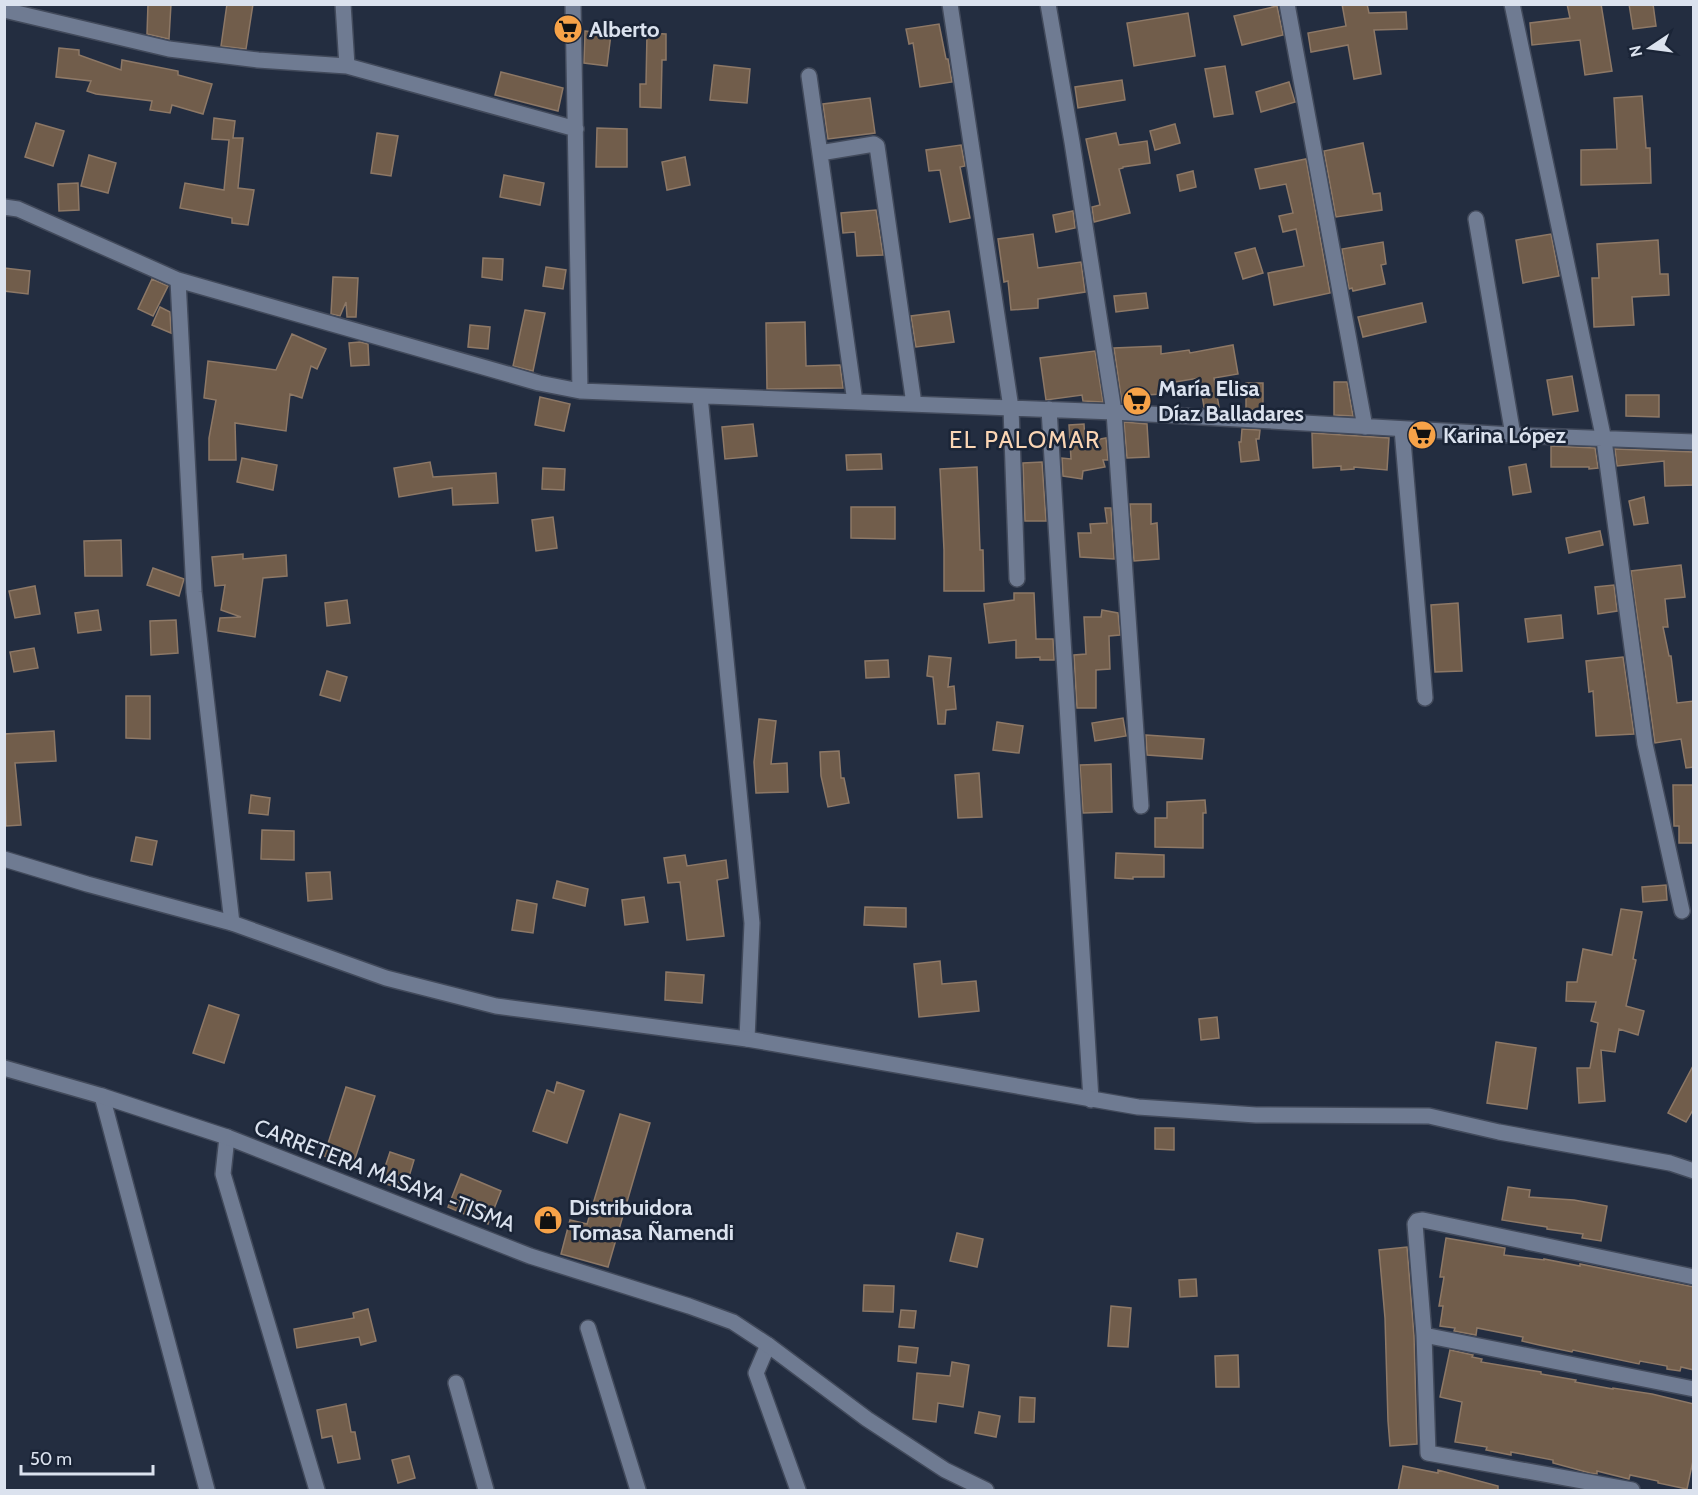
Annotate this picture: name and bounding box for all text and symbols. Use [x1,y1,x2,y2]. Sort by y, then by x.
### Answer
supermarket icon: Alberto [552,13,584,45]
place label: Alberto [589,16,660,43]
north arrow [1620,18,1680,78]
text: N [1625,44,1646,59]
place label: María Elisa Díaz Balladares [1158,375,1304,427]
supermarket icon: María Elisa Díaz Balladares [1121,385,1153,417]
supermarket icon: Karina López [1406,419,1438,451]
place label: Karina López [1443,422,1567,449]
district label: EL PALOMAR [949,425,1101,454]
street label: CARRETERA MASAYA -TISMA [250,1113,520,1238]
place label: Distribuidora Tomasa Ñamendi [569,1194,734,1246]
shop icon: Distribuidora Tomasa Ñamendi [532,1204,564,1236]
scale bar [21,1438,153,1476]
text: 50 m [30,1448,72,1470]

